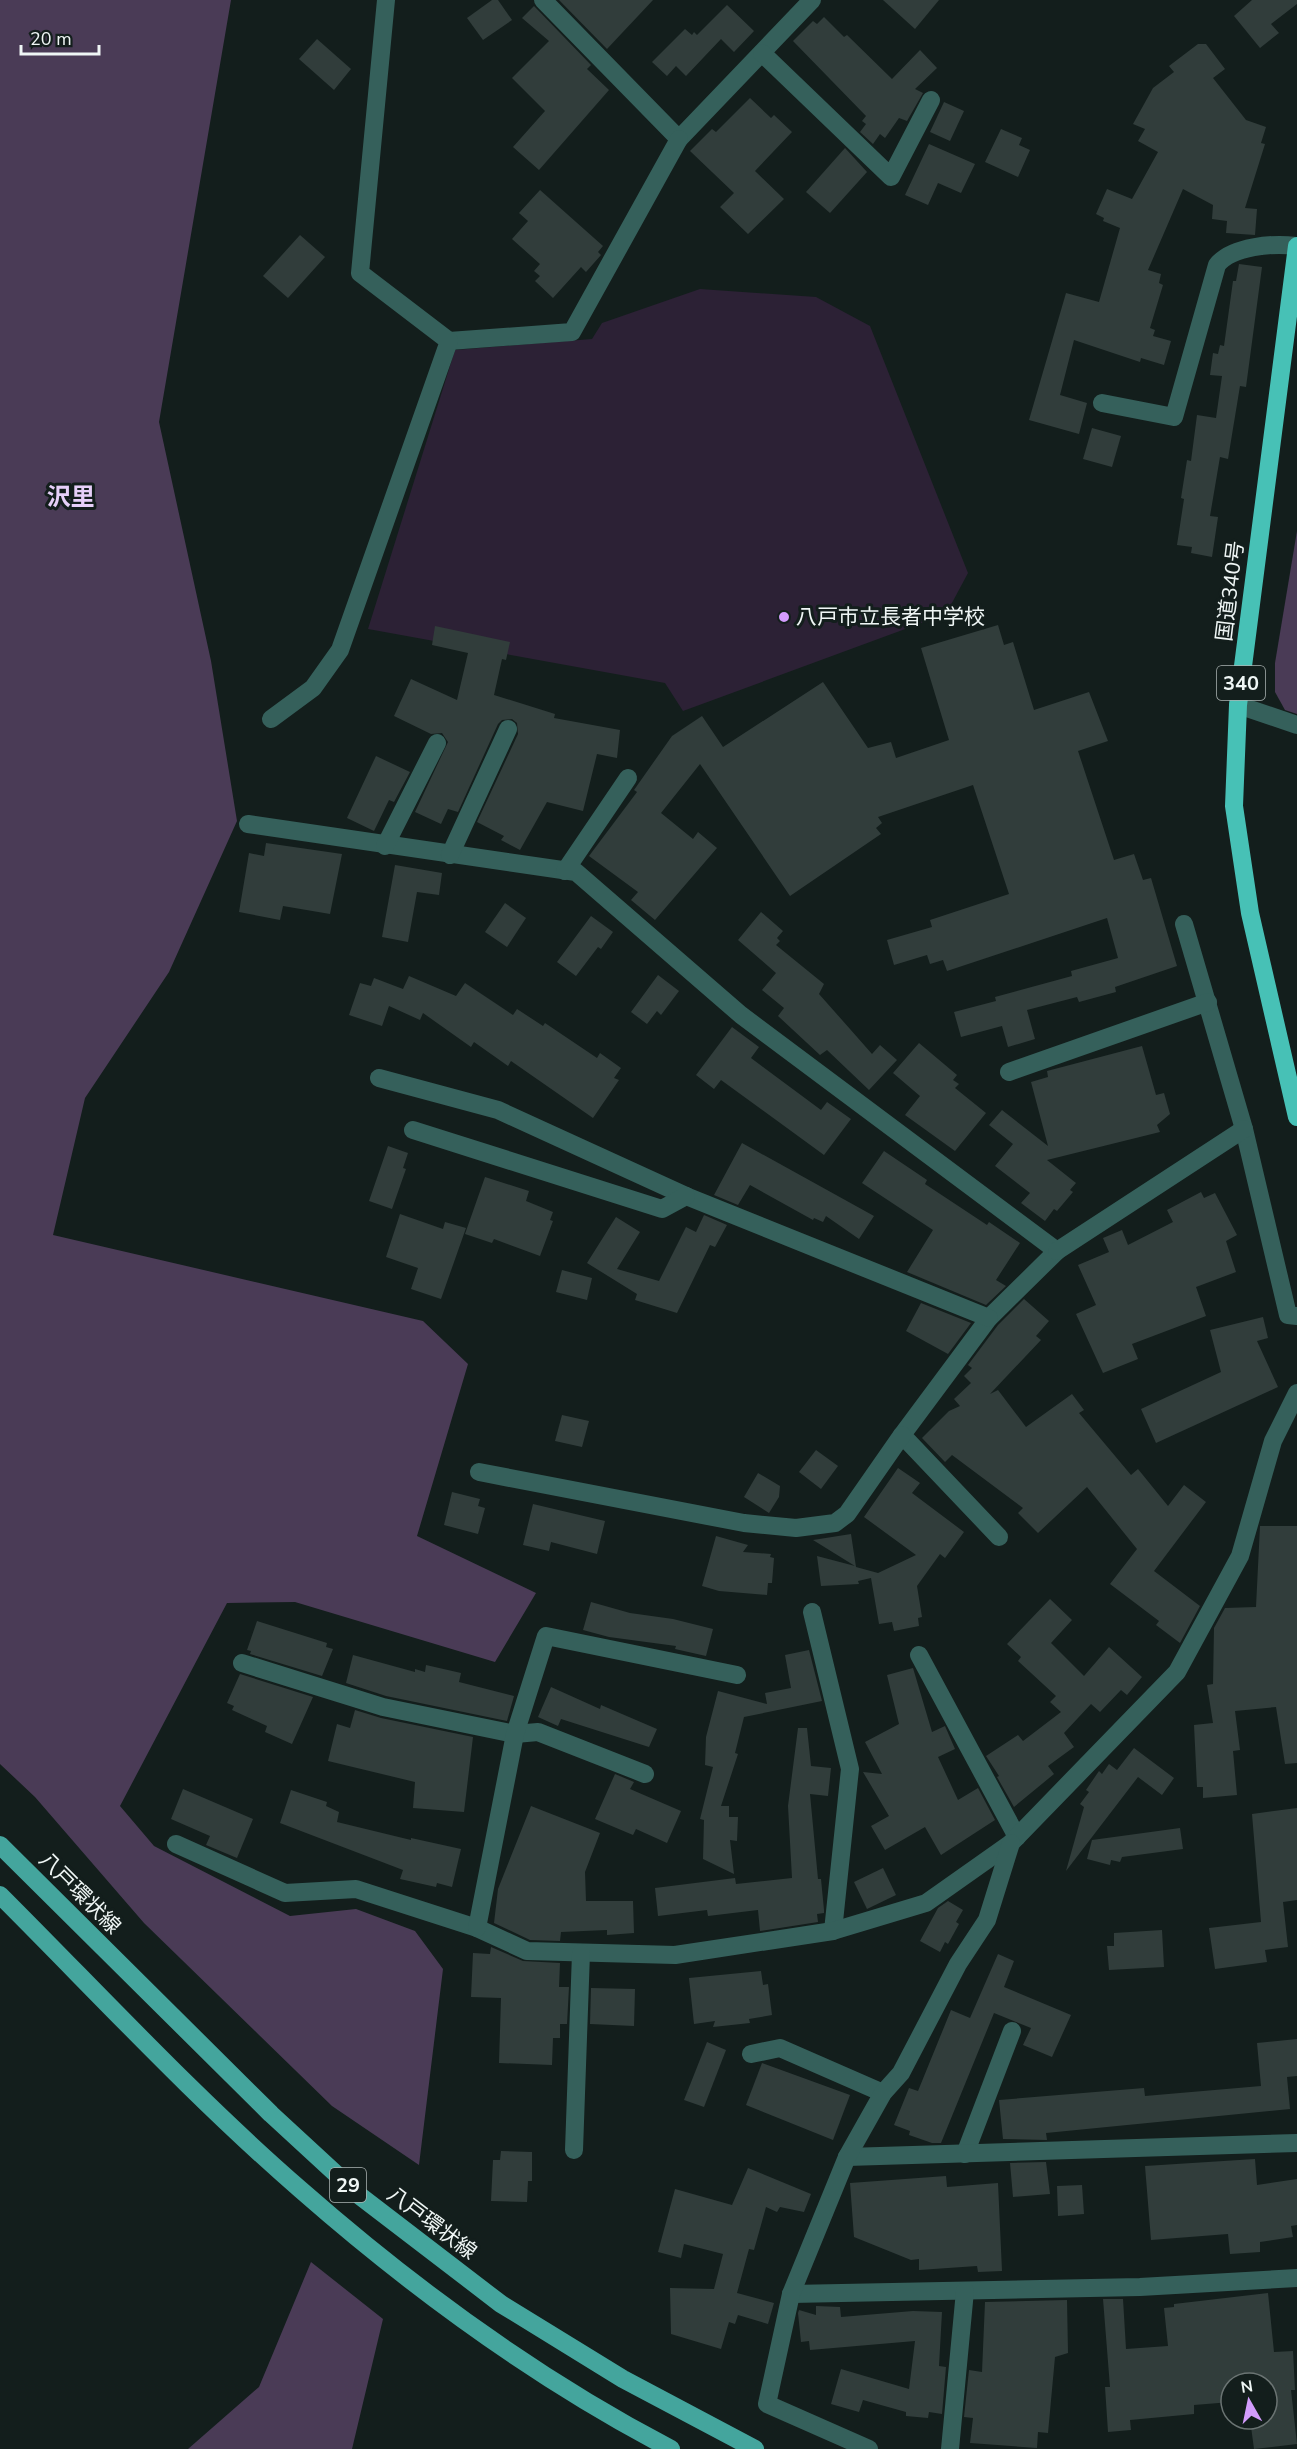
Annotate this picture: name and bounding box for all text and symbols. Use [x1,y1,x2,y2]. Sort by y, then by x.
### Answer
scale bar [21,18,99,56]
text: 20 m [30,27,72,51]
district label: 沢里 [47,481,95,513]
street label: 国道340号 [1210,539,1250,643]
place label: 八戸市立長者中学校 [796,603,985,631]
marker: 八戸市立長者中学校 [777,610,791,624]
road number: 340 [1217,666,1265,700]
street label: 八戸環状線 [33,1846,127,1940]
road number: 29 [330,2168,366,2202]
street label: 八戸環状線 [382,2180,482,2266]
north arrow [1219,2371,1279,2431]
text: N [1239,2375,1254,2399]

